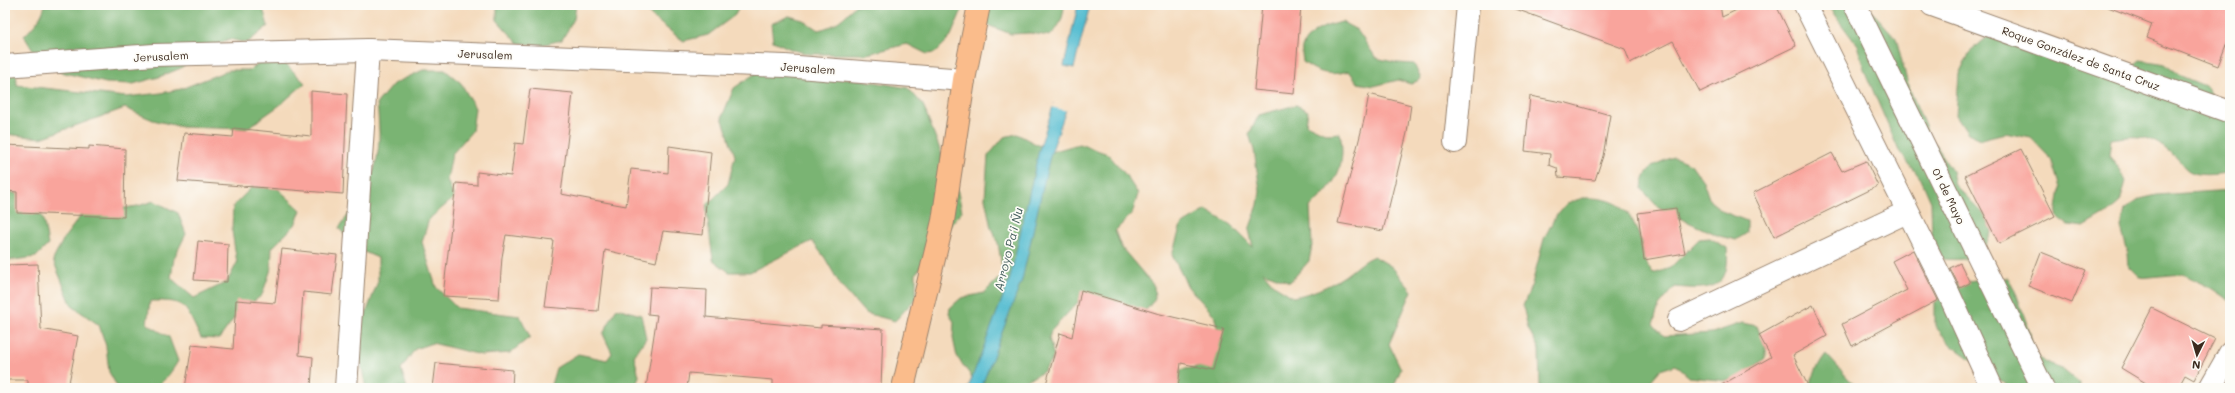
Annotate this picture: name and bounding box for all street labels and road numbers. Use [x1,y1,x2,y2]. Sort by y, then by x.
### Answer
street label: Roque González de Santa Cruz [2000,22,2162,94]
street label: Jerusalem [457,46,513,62]
street label: Jerusalem [133,47,189,65]
street label: Jerusalem [780,59,836,77]
street label: 01 de Mayo [1929,166,1969,227]

